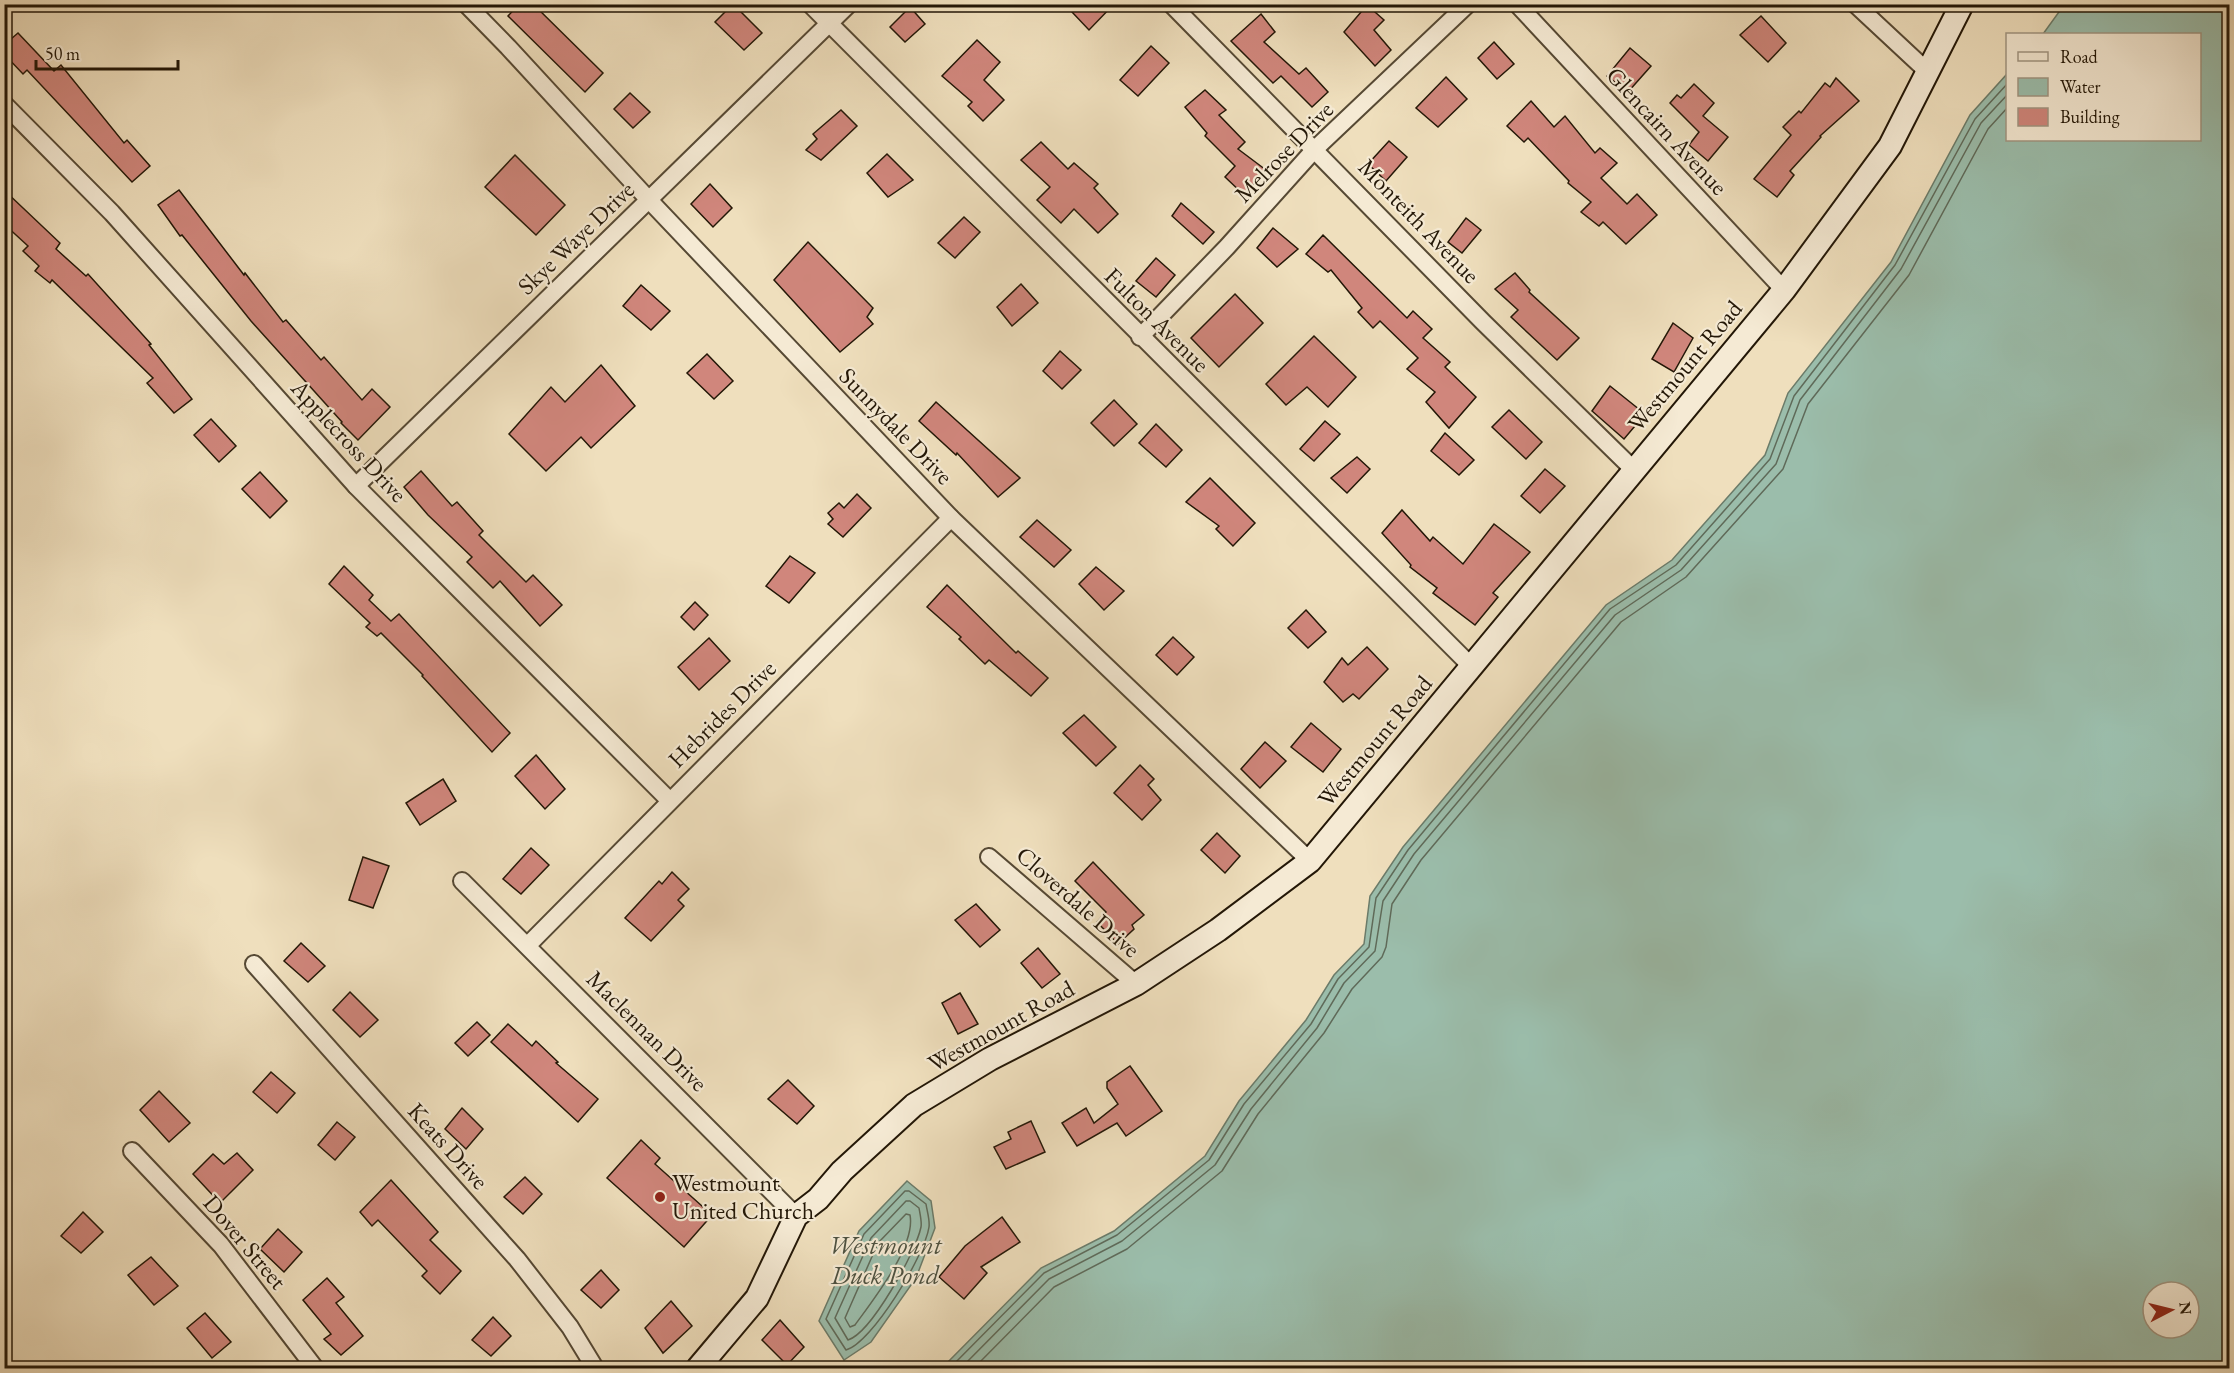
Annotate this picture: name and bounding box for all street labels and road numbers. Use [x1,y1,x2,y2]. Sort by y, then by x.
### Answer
street label: Glencairn Avenue [1600,60,1735,201]
street label: Melrose Drive [1228,94,1340,209]
street label: Monteith Avenue [1352,152,1487,290]
street label: Skye Waye Drive [511,174,641,301]
street label: Fulton Avenue [1098,260,1217,379]
street label: Westmount Road [1620,293,1749,438]
street label: Sunnydale Drive [833,361,960,491]
street label: Applecross Drive [284,372,414,509]
street label: Hebrides Drive [661,653,782,774]
street label: Westmount Road [1310,668,1439,813]
street label: Cloverdale Drive [1010,839,1147,964]
street label: Maclennan Drive [580,963,715,1098]
street label: Westmount Road [922,972,1080,1079]
street label: Keats Drive [401,1096,496,1196]
street label: Dover Street [197,1188,294,1296]

